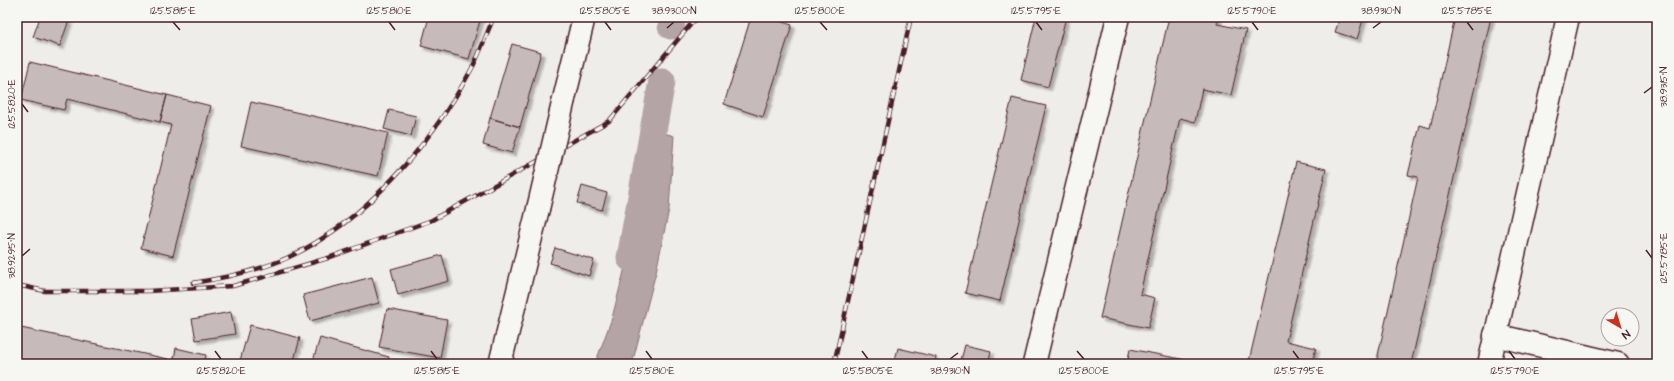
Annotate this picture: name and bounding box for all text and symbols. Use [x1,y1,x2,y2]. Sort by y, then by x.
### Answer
text: 125.5815°E [150,4,196,18]
text: 125.5810°E [367,4,411,18]
text: 125.5805°E [580,4,630,18]
text: 38.9300°N [652,4,696,18]
text: 125.5800°E [795,4,845,18]
text: 125.5795°E [1011,4,1061,18]
text: 125.5790°E [1228,4,1276,18]
text: 38.9310°N [1361,4,1401,18]
text: 125.5785°E [1442,4,1492,18]
text: 38.9315°N [1657,67,1671,107]
text: 125.5820°E [5,79,19,129]
text: 38.9295°N [5,233,19,279]
text: 125.5785°E [1657,233,1671,283]
north arrow [1600,307,1640,347]
text: N [1618,326,1633,343]
text: 125.5820°E [196,364,246,378]
text: 125.5815°E [414,364,460,378]
text: 125.5810°E [630,364,674,378]
text: 125.5805°E [843,364,893,378]
text: 38.9310°N [930,364,970,378]
text: 125.5800°E [1059,364,1109,378]
text: 125.5795°E [1274,364,1324,378]
text: 125.5790°E [1491,364,1539,378]

